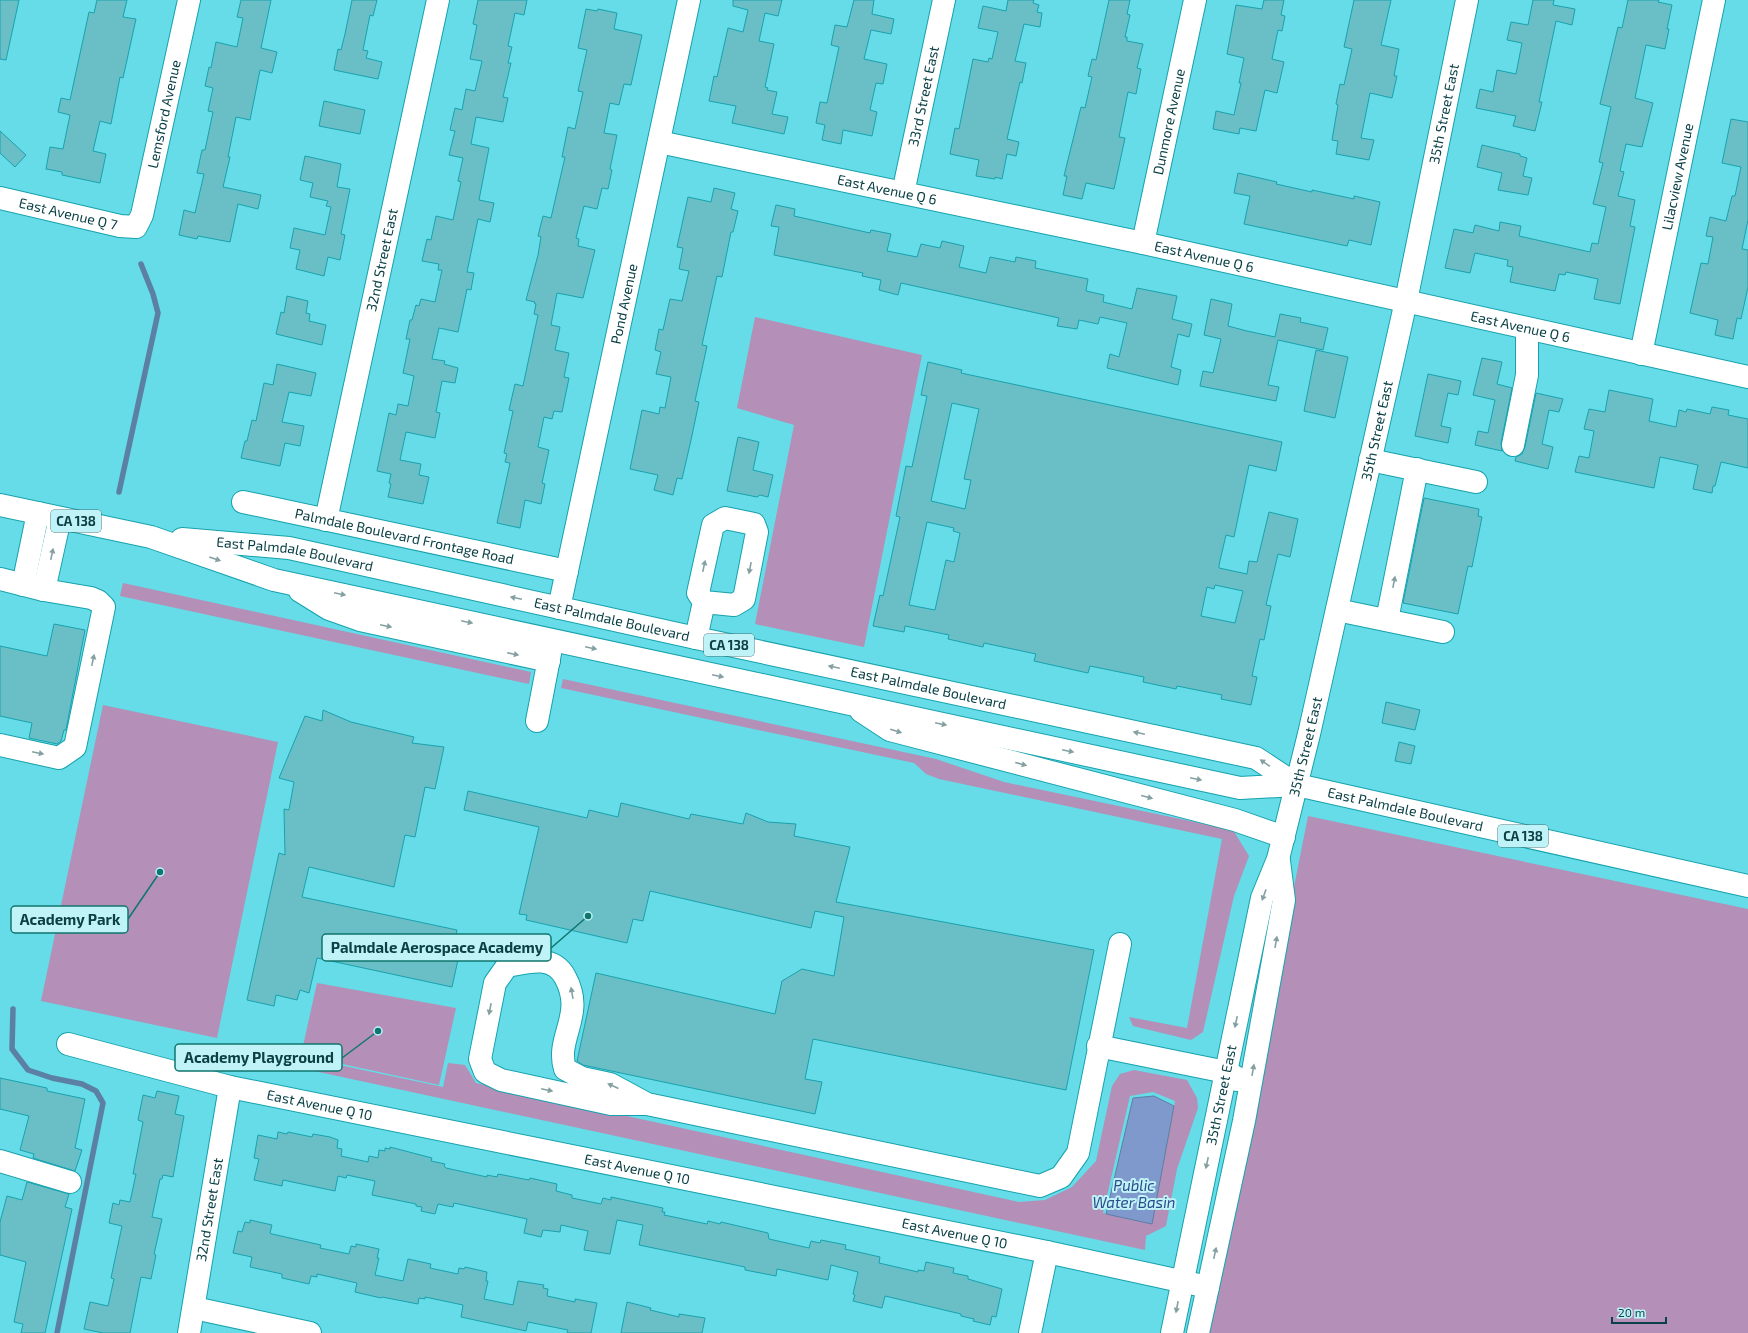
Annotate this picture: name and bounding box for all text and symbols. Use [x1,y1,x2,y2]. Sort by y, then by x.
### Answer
street label: 33rd Street East [904,44,942,148]
street label: Lemsford Avenue [143,58,184,170]
street label: 35th Street East [1425,62,1462,165]
street label: Dunmore Avenue [1149,67,1188,176]
street label: Lilacview Avenue [1658,122,1696,232]
street label: East Avenue Q 6 [836,170,939,208]
street label: East Avenue Q 7 [17,194,119,233]
street label: 32nd Street East [362,207,401,313]
street label: East Avenue Q 6 [1153,237,1256,275]
street label: Pond Avenue [607,262,640,346]
street label: East Avenue Q 6 [1469,307,1572,345]
street label: 35th Street East [1357,379,1396,482]
street label: Palmdale Boulevard Frontage Road [293,504,516,567]
road number: CA 138 [51,510,101,532]
street label: East Palmdale Boulevard [216,533,375,574]
one-way arrow [50,548,56,560]
one-way arrow [209,557,221,563]
one-way arrow [702,560,708,572]
one-way arrow [747,562,753,574]
one-way arrow [1392,576,1398,588]
one-way arrow [333,592,346,598]
street label: East Palmdale Boulevard [533,593,691,644]
one-way arrow [510,595,522,601]
one-way arrow [461,619,473,625]
one-way arrow [380,623,392,629]
road number: CA 138 [704,634,754,656]
one-way arrow [585,646,597,652]
one-way arrow [507,651,519,657]
one-way arrow [90,653,96,666]
street label: East Palmdale Boulevard [849,662,1008,712]
one-way arrow [828,664,840,670]
one-way arrow [712,673,724,679]
street label: 35th Street East [1285,695,1325,798]
one-way arrow [935,721,948,727]
one-way arrow [890,728,902,734]
one-way arrow [1133,730,1145,736]
one-way arrow [1062,749,1075,755]
one-way arrow [32,751,44,757]
one-way arrow [1260,759,1270,767]
one-way arrow [1016,761,1028,767]
one-way arrow [1189,776,1202,782]
street label: East Palmdale Boulevard [1326,783,1485,834]
one-way arrow [1141,794,1153,800]
road number: CA 138 [1498,825,1548,847]
one-way arrow [1260,890,1266,902]
callout: Academy Park [11,906,128,933]
text: Academy Park [20,910,121,929]
callout: Palmdale Aerospace Academy [322,934,551,961]
one-way arrow [1273,936,1279,949]
text: Palmdale Aerospace Academy [331,938,544,957]
one-way arrow [568,986,574,999]
one-way arrow [486,1003,492,1015]
one-way arrow [1233,1016,1239,1029]
street label: 35th Street East [1202,1043,1239,1147]
callout: Academy Playground [175,1044,342,1071]
text: Academy Playground [184,1048,334,1067]
one-way arrow [1250,1064,1256,1076]
one-way arrow [607,1083,618,1089]
street label: East Avenue Q 10 [265,1086,374,1124]
one-way arrow [541,1088,553,1094]
street label: East Avenue Q 10 [583,1150,692,1188]
street label: 32nd Street East [192,1156,226,1263]
one-way arrow [1203,1157,1209,1170]
water label: Public Water Basin [1092,1176,1176,1211]
street label: East Avenue Q 10 [901,1214,1009,1252]
one-way arrow [1213,1247,1219,1259]
scale bar [1612,1299,1666,1325]
one-way arrow [1174,1301,1180,1313]
text: 20 m [1618,1305,1645,1319]

